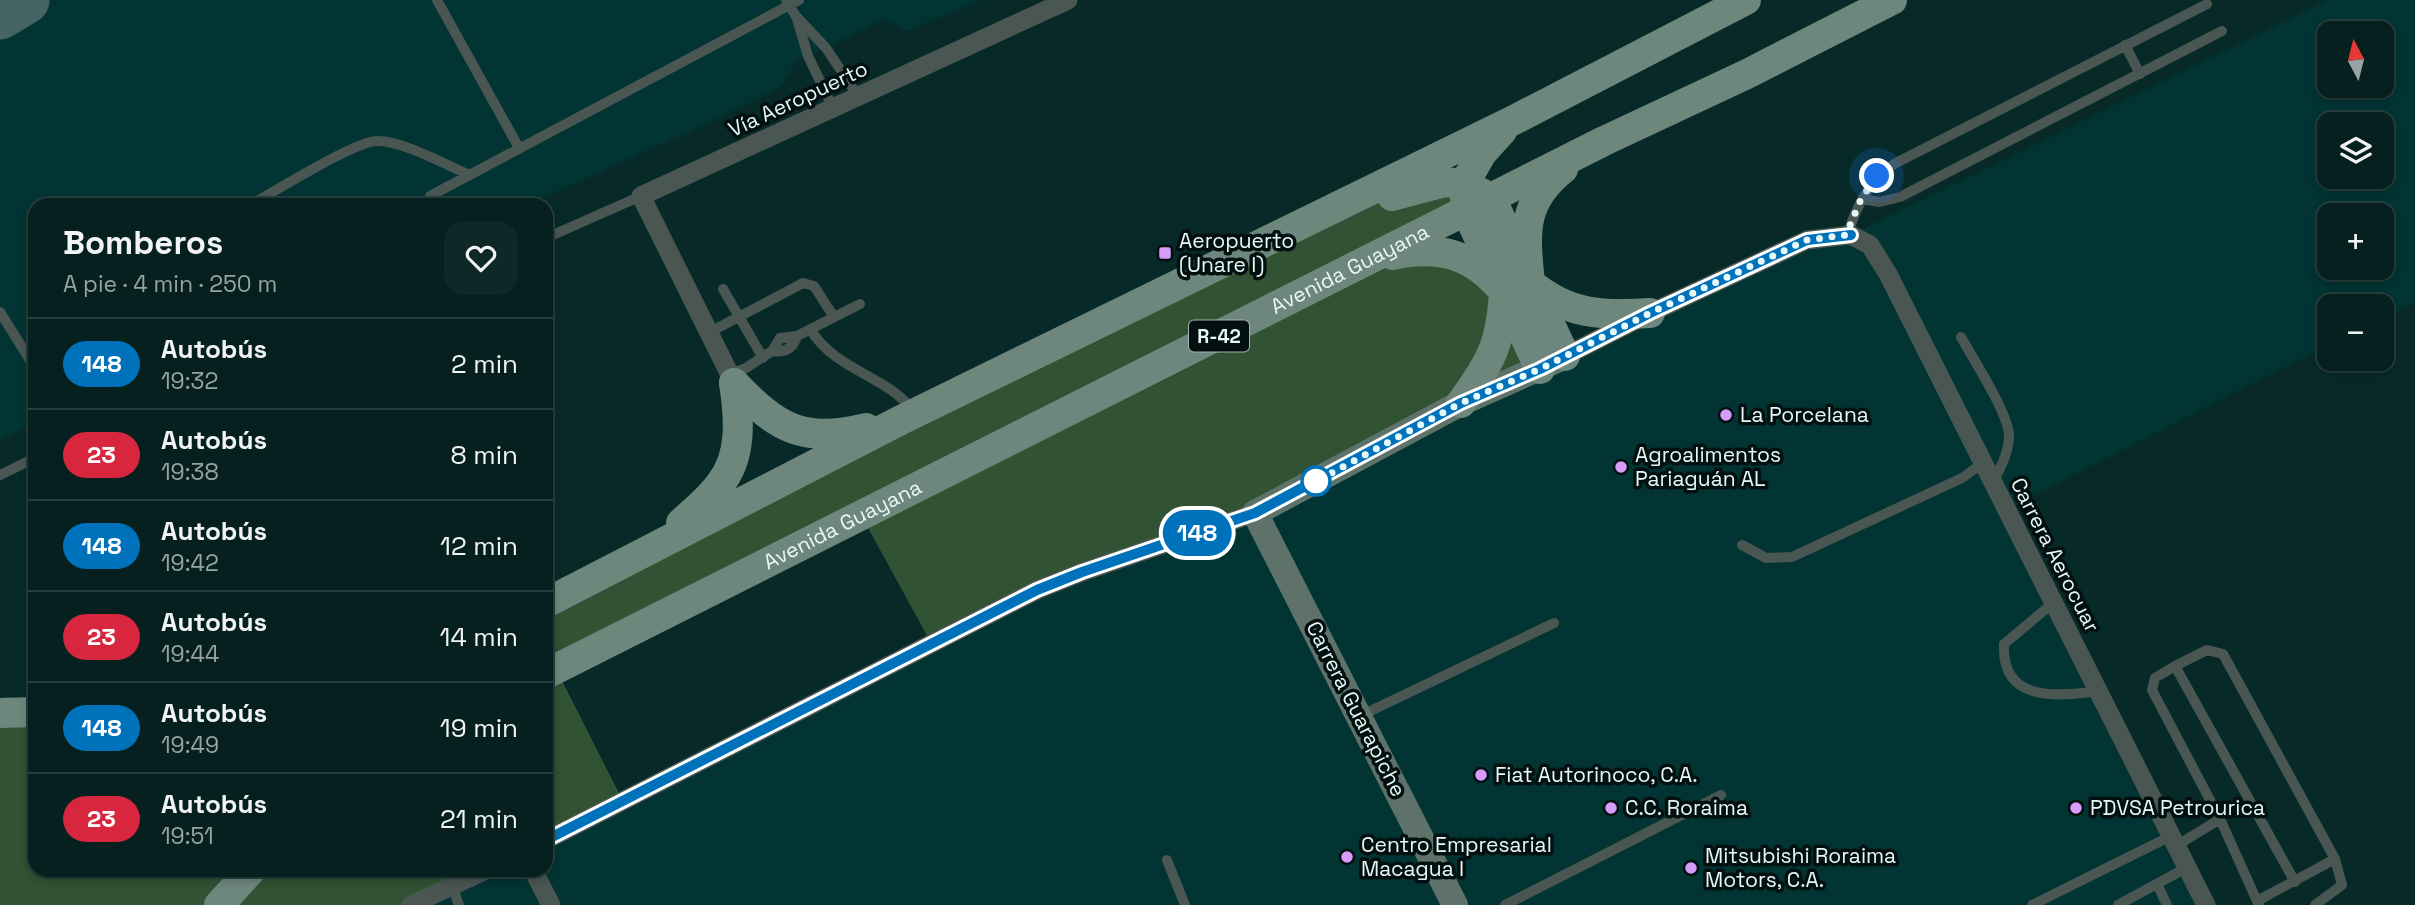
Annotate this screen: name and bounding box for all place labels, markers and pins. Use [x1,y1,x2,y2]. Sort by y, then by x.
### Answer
place label: Aeropuerto (Unare I) [1179,227,1294,278]
marker: Aeropuerto (Unare I) [1157,245,1173,261]
place label: La Porcelana [1740,401,1869,428]
marker: La Porcelana [1718,407,1734,423]
place label: Agroalimentos Pariaguán AL [1635,441,1781,492]
marker: Agroalimentos Pariaguán AL [1613,459,1629,475]
unlabelled marker [1301,466,1331,496]
place label: Fiat Autorinoco, C.A. [1495,761,1698,788]
marker: Fiat Autorinoco, C.A. [1473,767,1489,783]
place label: C.C. Roraima [1625,794,1748,821]
place label: PDVSA Petrourica [2090,794,2265,821]
marker: C.C. Roraima [1603,800,1619,816]
marker: PDVSA Petrourica [2068,800,2084,816]
place label: Centro Empresarial Macagua I [1361,831,1552,882]
place label: Mitsubishi Roraima Motors, C.A. [1705,842,1896,893]
marker: Centro Empresarial Macagua I [1339,849,1355,865]
marker: Mitsubishi Roraima Motors, C.A. [1683,860,1699,876]

